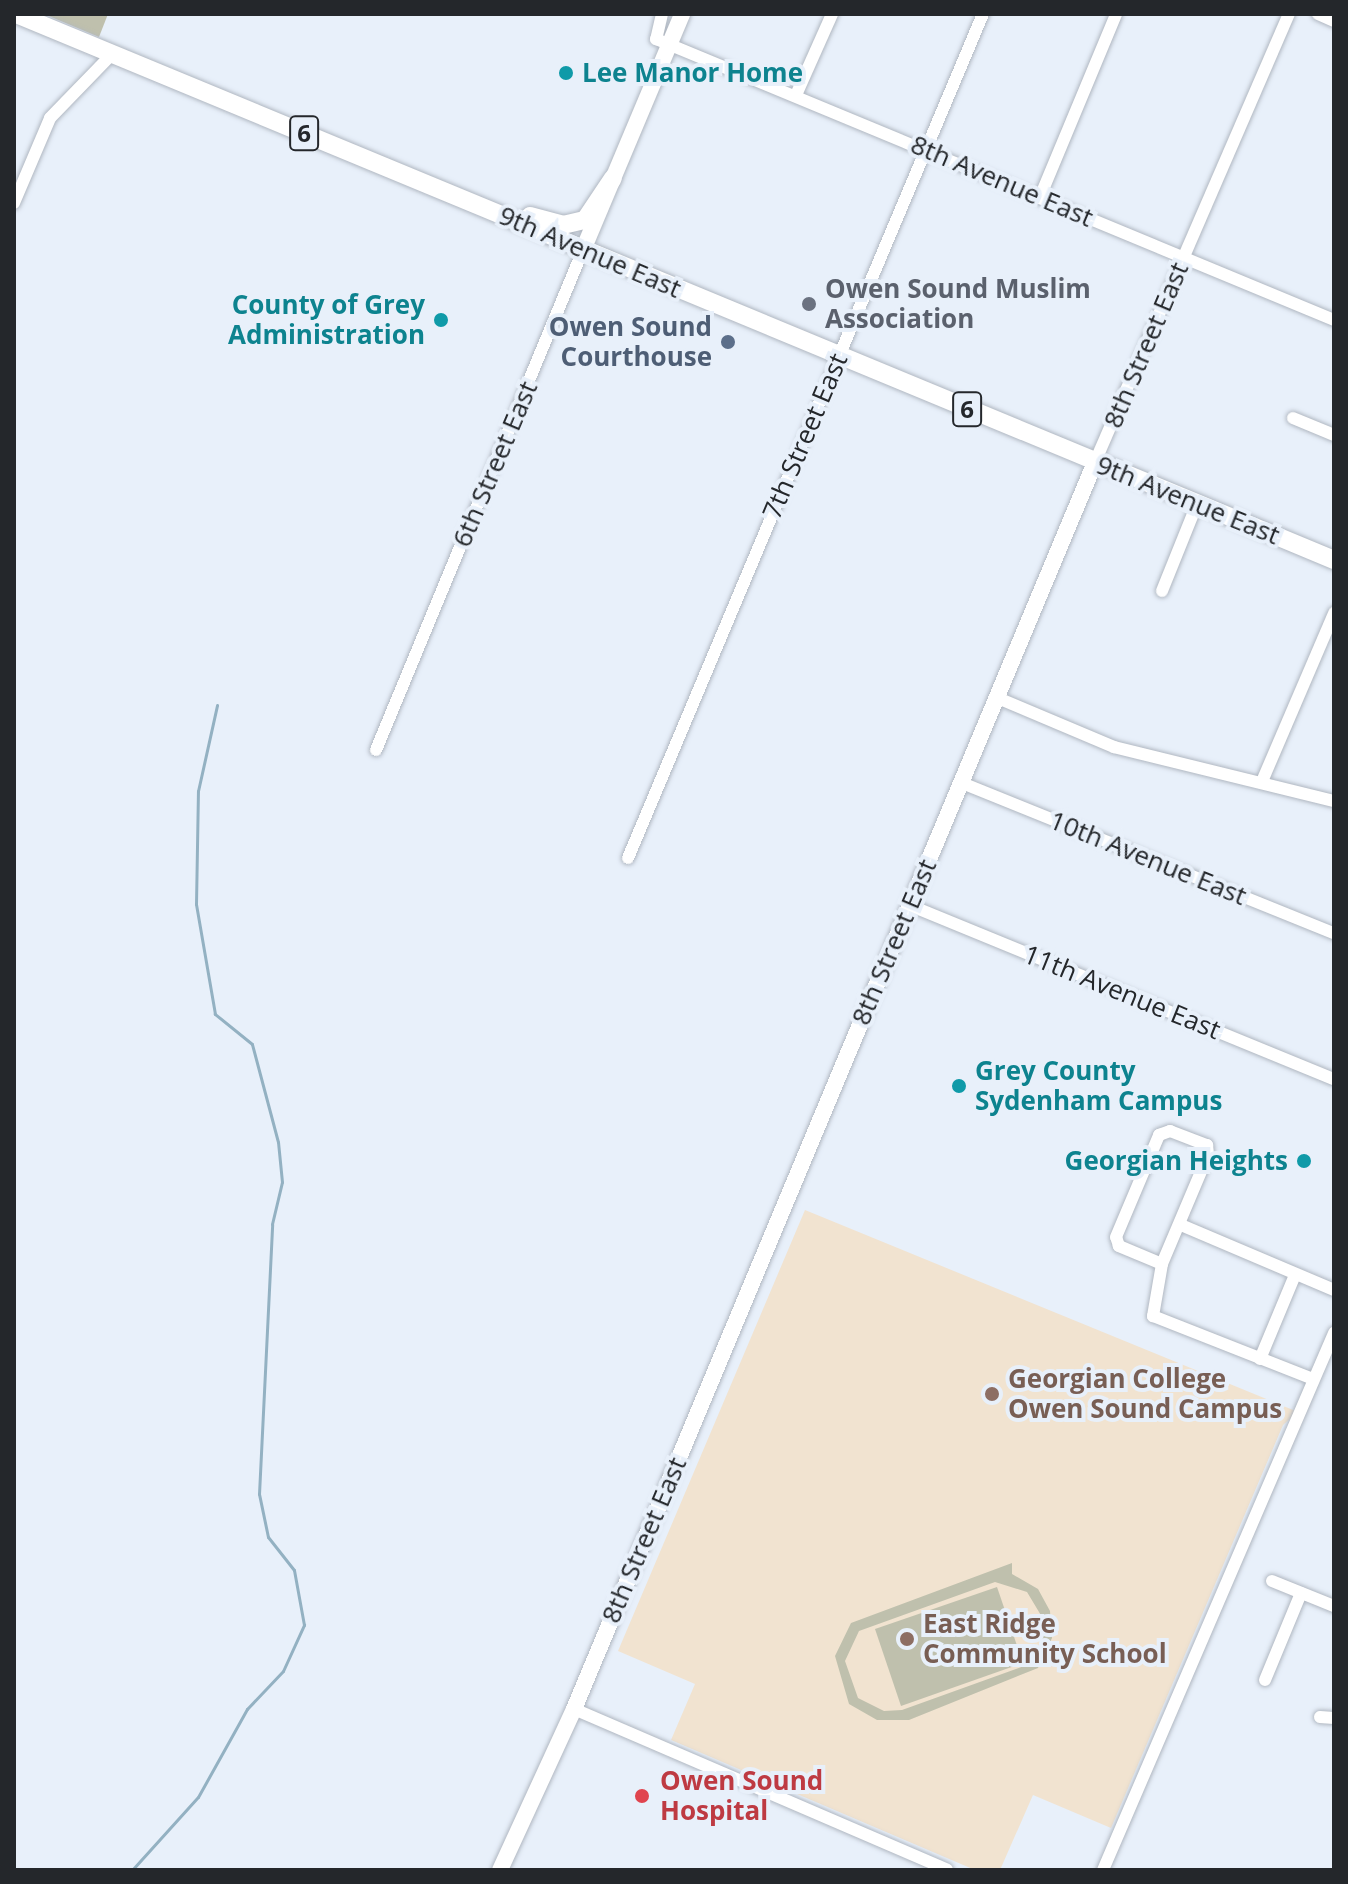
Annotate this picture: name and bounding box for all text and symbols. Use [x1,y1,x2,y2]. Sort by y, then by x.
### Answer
place label: Lee Manor Home [582,57,803,89]
marker: Lee Manor Home [557,64,575,82]
road number: 6 [288,113,320,153]
street label: 8th Avenue East [906,129,1098,233]
street label: 9th Avenue East [494,200,686,304]
street label: 8th Street East [1097,258,1195,432]
place label: Owen Sound Muslim Association [825,273,1091,334]
place label: County of Grey Administration [228,289,425,350]
marker: Owen Sound Muslim Association [800,295,818,313]
marker: County of Grey Administration [432,311,450,329]
place label: Owen Sound Courthouse [549,311,712,372]
marker: Owen Sound Courthouse [719,333,737,351]
street label: 7th Street East [756,349,854,523]
street label: 6th Street East [446,377,544,551]
road number: 6 [951,389,983,429]
street label: 9th Avenue East [1092,449,1284,551]
street label: 10th Avenue East [1045,804,1251,912]
street label: 8th Street East [845,855,943,1029]
street label: 11th Avenue East [1019,938,1225,1046]
place label: Grey County Sydenham Campus [975,1055,1222,1116]
marker: Grey County Sydenham Campus [950,1077,968,1095]
place label: Georgian Heights [1065,1145,1288,1177]
marker: Georgian Heights [1295,1152,1313,1170]
place label: Georgian College Owen Sound Campus [1008,1363,1282,1424]
marker: Georgian College Owen Sound Campus [983,1385,1001,1403]
street label: 8th Street East [595,1453,693,1627]
place label: East Ridge Community School [923,1608,1167,1670]
marker: East Ridge Community School [898,1630,916,1648]
place label: Owen Sound Hospital [660,1765,823,1826]
marker: Owen Sound Hospital [631,1785,653,1807]

